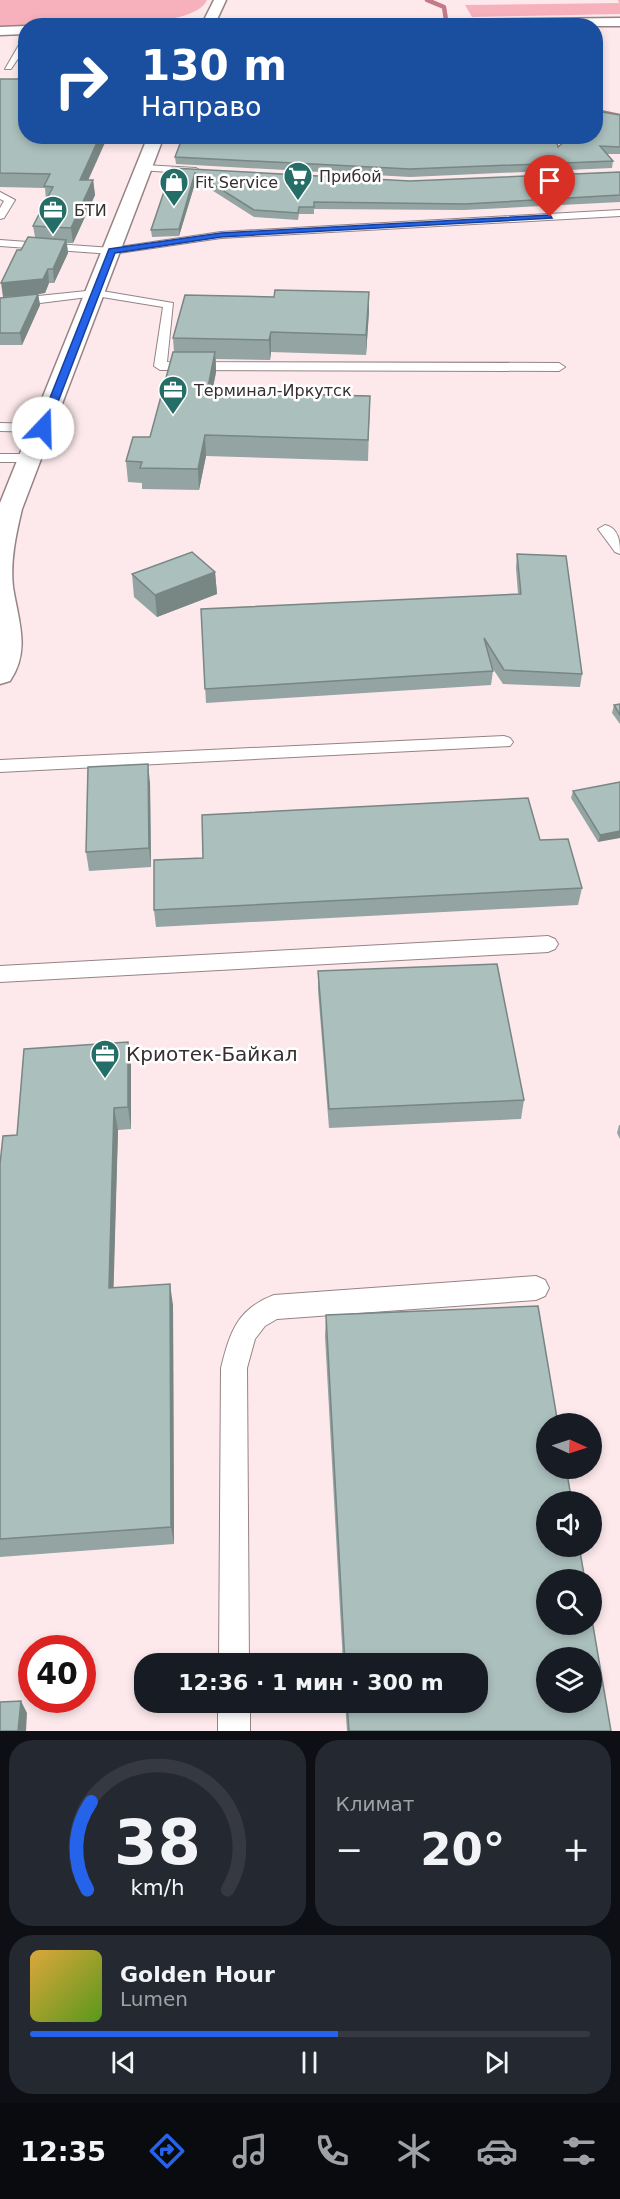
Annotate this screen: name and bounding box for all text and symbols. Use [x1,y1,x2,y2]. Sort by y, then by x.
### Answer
text: 130 m [141,41,287,90]
icon: right [42,42,120,120]
text: Направо [141,91,262,122]
pin [524,155,575,217]
supermarket icon: Прибой [282,160,314,202]
icon: arrive [533,164,566,197]
shop icon: Fit Service [158,166,190,208]
place label: Прибой [319,167,382,186]
place label: Fit Service [195,173,278,192]
office icon: БТИ [37,194,69,236]
place label: БТИ [74,201,107,220]
office icon: Терминал-Иркутск [157,374,189,416]
place label: Терминал-Иркутск [193,381,352,400]
position arrow [11,396,75,460]
office icon: Криотек-Байкал [89,1038,121,1080]
place label: Криотек-Байкал [126,1042,297,1066]
north arrow [536,1413,602,1479]
map controls [536,1413,602,1713]
button: sound [536,1491,602,1557]
button: search [536,1569,602,1635]
speed limit sign: 40 [18,1635,96,1713]
button: layers [536,1647,602,1713]
text: 12:36 · 1 мин · 300 m [178,1670,444,1695]
text: Климат [336,1792,414,1816]
text: 38 [114,1806,201,1879]
text: 20° [420,1823,505,1876]
text: − [336,1830,363,1869]
text: + [562,1830,590,1869]
text: km/h [130,1875,184,1900]
text: Golden Hour [120,1962,275,1987]
text: Lumen [120,1987,188,2011]
icon: previous [107,2046,140,2079]
icon: pause [293,2046,326,2079]
icon: next [480,2046,513,2079]
icon: directions [146,2130,188,2172]
icon: music [229,2130,271,2172]
icon: phone [311,2130,353,2172]
icon: climate [393,2130,435,2172]
icon: car [476,2130,518,2172]
icon: filters [558,2130,600,2172]
text: 12:35 [20,2136,106,2167]

